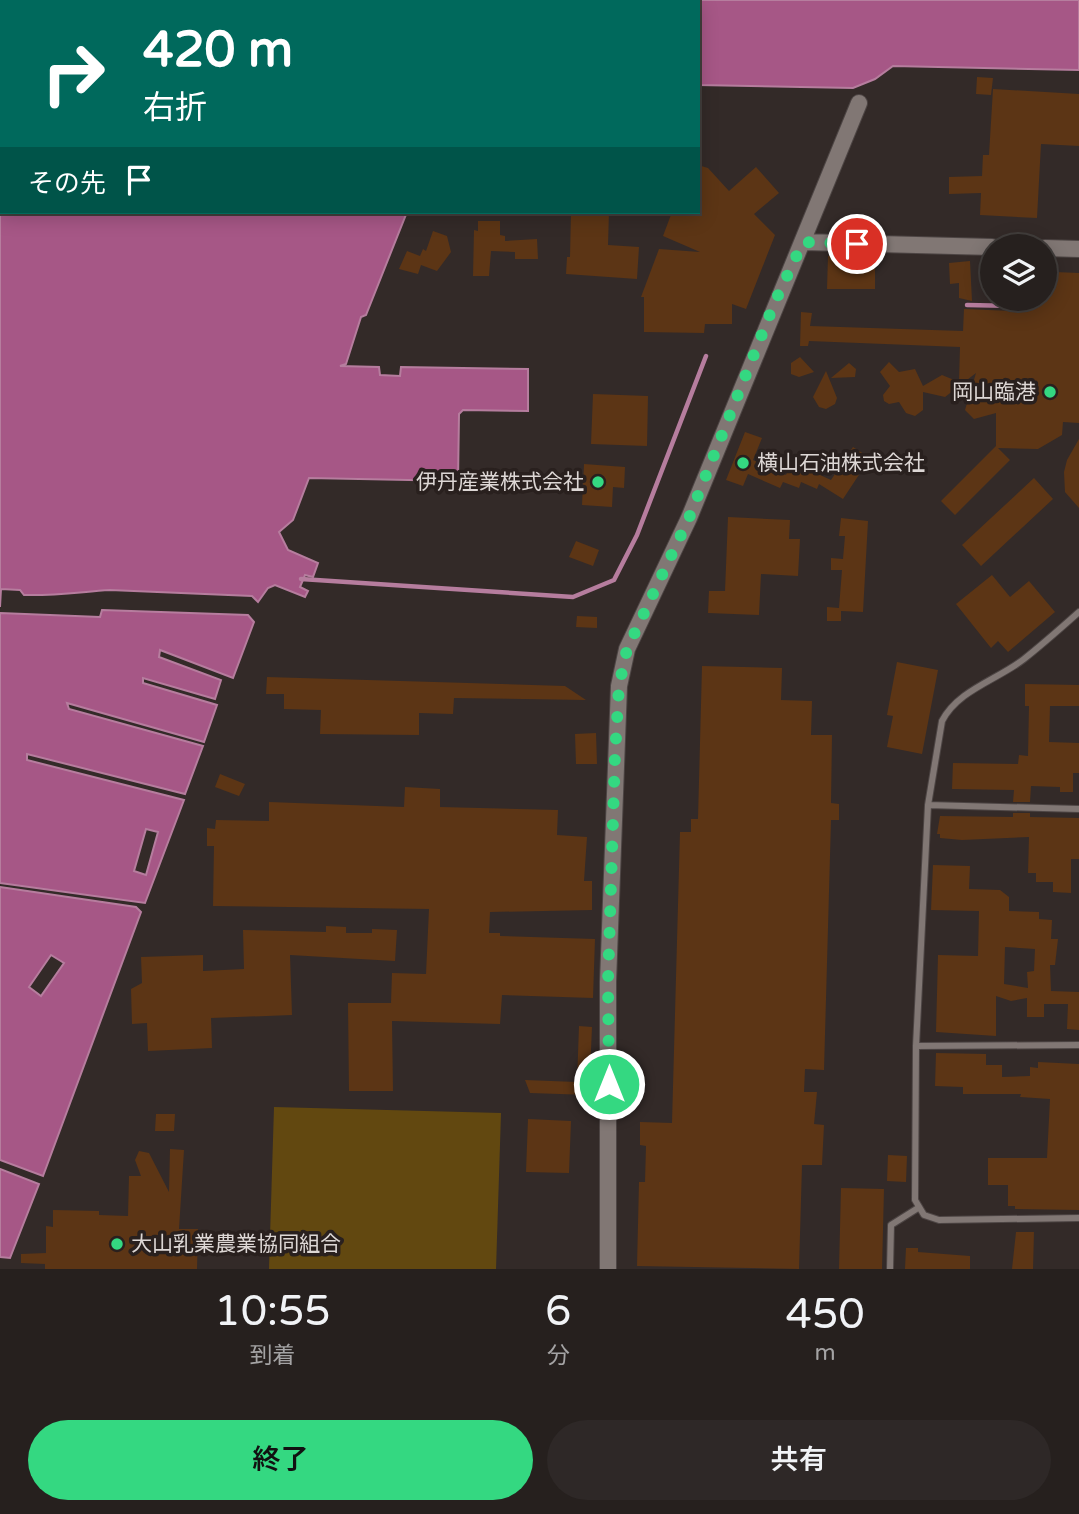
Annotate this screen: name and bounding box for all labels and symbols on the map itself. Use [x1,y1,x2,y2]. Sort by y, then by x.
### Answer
pin [827,214,887,274]
place label: 岡山臨港 [952,380,1036,405]
marker: 岡山臨港 [1042,384,1058,400]
place label: 横山石油株式会社 [757,451,925,476]
marker: 横山石油株式会社 [735,455,751,471]
place label: 伊丹産業株式会社 [416,470,584,495]
marker: 伊丹産業株式会社 [590,474,606,490]
position arrow [572,1047,646,1121]
place label: 大山乳業農業協同組合 [131,1232,341,1257]
marker: 大山乳業農業協同組合 [109,1236,125,1252]

